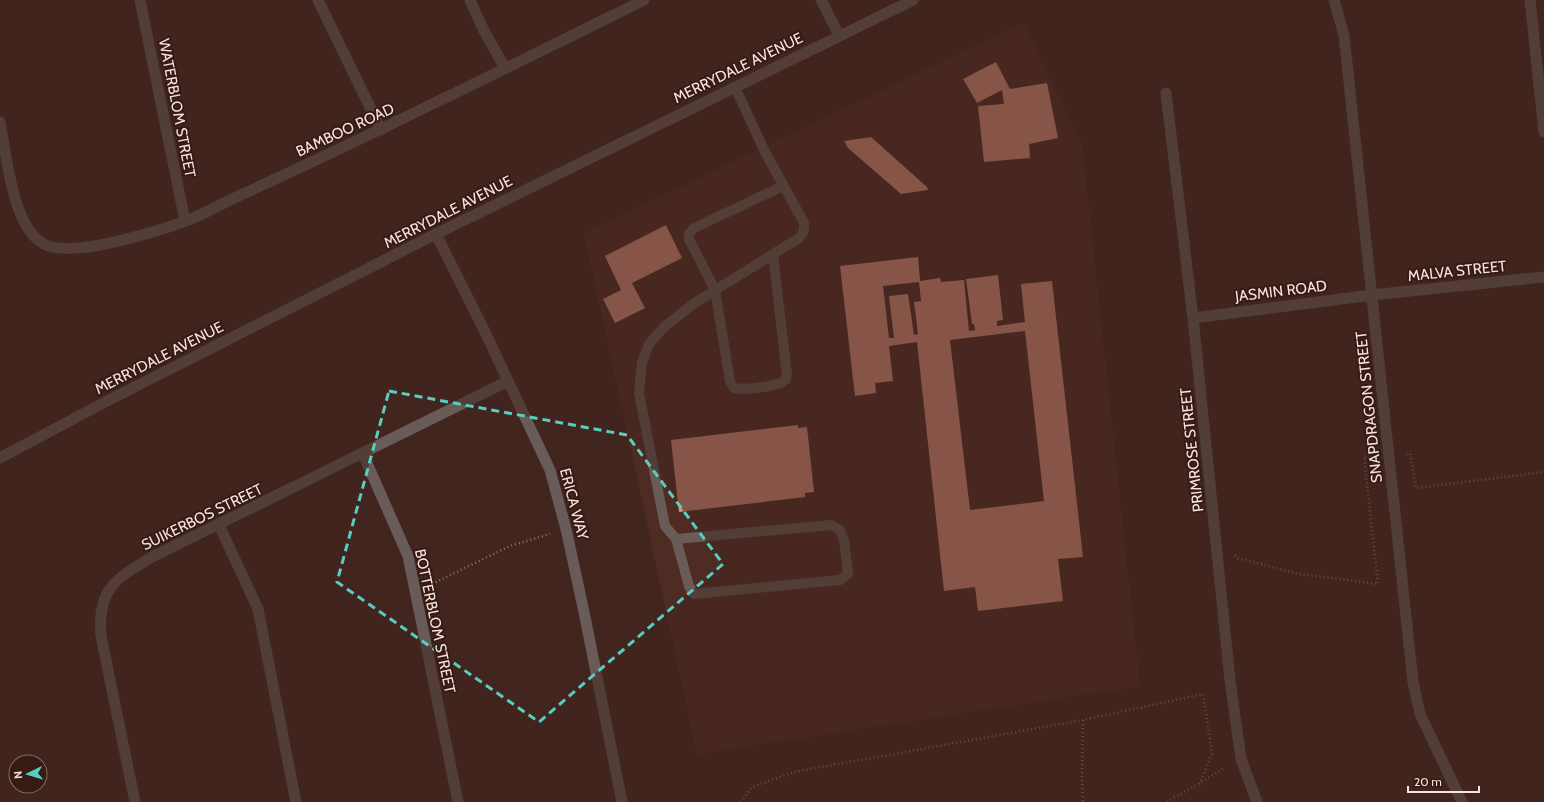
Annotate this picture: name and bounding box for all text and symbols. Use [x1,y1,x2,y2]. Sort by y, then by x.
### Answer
street label: MERRYDALE AVENUE [670,29,806,107]
street label: WATERBLOM STREET [155,37,199,179]
street label: BAMBOO ROAD [293,99,397,161]
street label: MERRYDALE AVENUE [381,172,515,252]
street label: MALVA STREET [1407,257,1507,285]
street label: JASMIN ROAD [1233,276,1328,306]
street label: MERRYDALE AVENUE [92,318,226,398]
street label: SNAPDRAGON STREET [1352,330,1386,484]
street label: PRIMROSE STREET [1177,387,1207,513]
street label: ERICA WAY [556,466,592,542]
street label: SUIKERBOS STREET [139,480,265,554]
street label: BOTTERBLOM STREET [411,547,459,695]
north arrow [8,754,48,794]
scale bar [1408,768,1479,794]
text: N [11,770,25,779]
text: 20 m [1414,774,1442,789]

